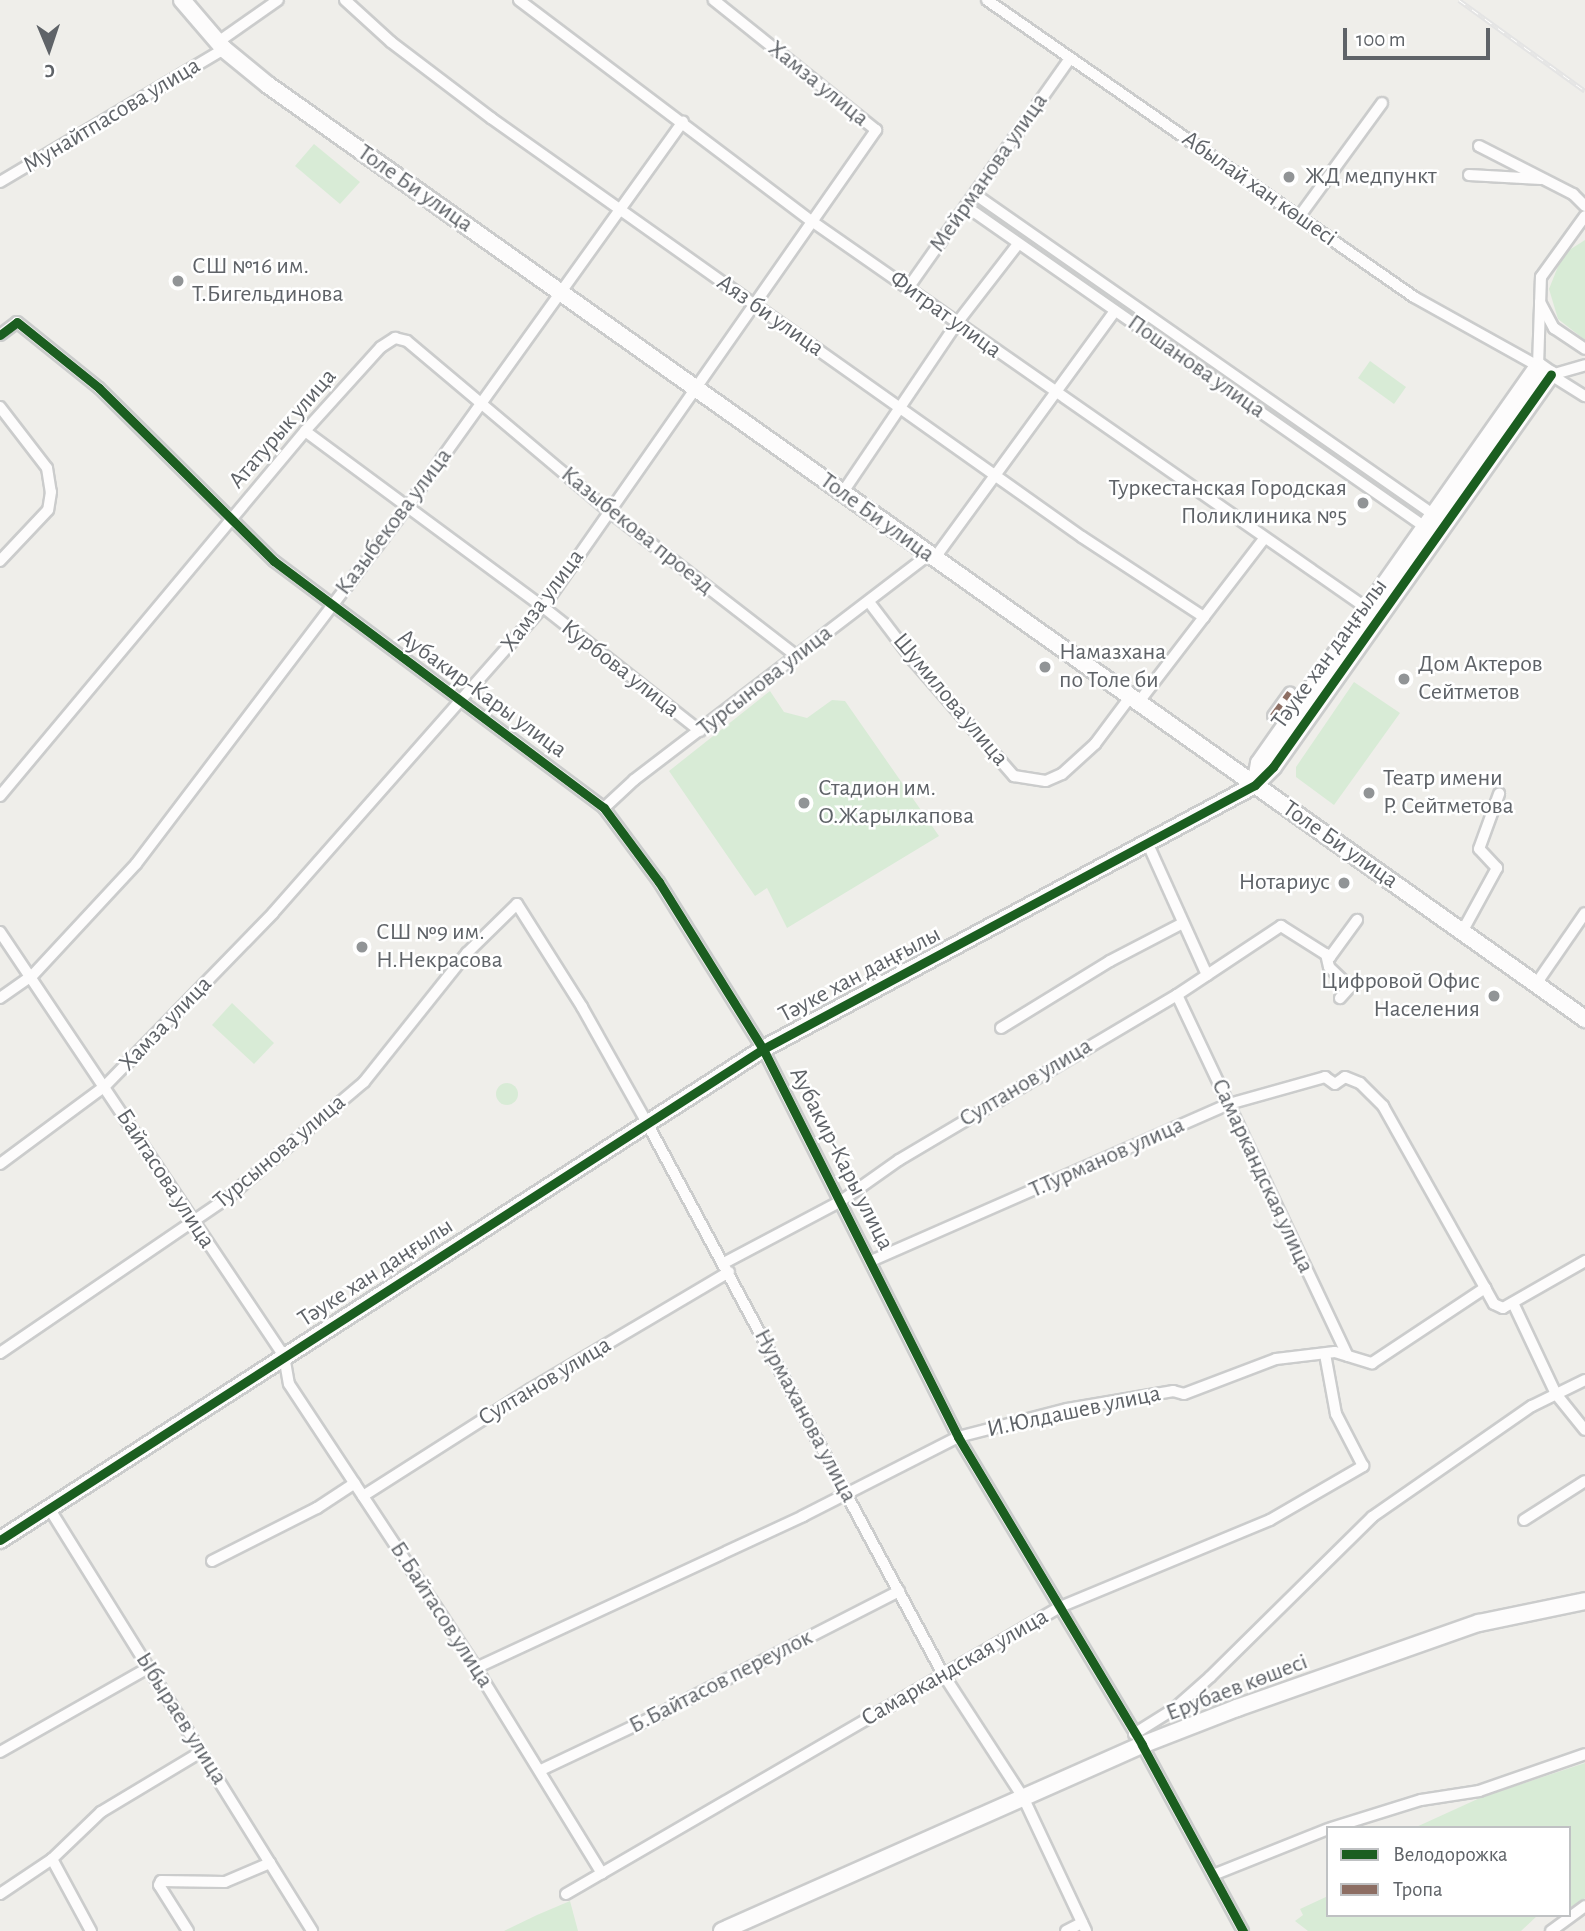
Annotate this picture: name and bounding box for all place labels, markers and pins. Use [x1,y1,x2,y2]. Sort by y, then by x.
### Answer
place label: ЖД медпункт [1305,163,1437,191]
marker: ЖД медпункт [1279,167,1299,187]
place label: СШ №16 им. Т.Бигельдинова [192,253,343,309]
marker: СШ №16 им. Т.Бигельдинова [170,273,186,289]
place label: Туркестанская Городская Поликлиника №5 [1108,475,1347,531]
marker: Туркестанская Городская Поликлиника №5 [1353,493,1373,513]
place label: Намазхана по Толе би [1059,639,1166,695]
place label: Дом Актеров Сейтметов [1418,651,1543,707]
marker: Намазхана по Толе би [1037,659,1053,675]
marker: Дом Актеров Сейтметов [1396,671,1412,687]
place label: Театр имени Р. Сейтметова [1383,765,1514,821]
place label: Стадион им. О.Жарылкапова [818,775,974,831]
marker: Театр имени Р. Сейтметова [1361,785,1377,801]
marker: Стадион им. О.Жарылкапова [796,795,812,811]
place label: Нотариус [1238,869,1330,897]
marker: Нотариус [1336,875,1352,891]
place label: СШ №9 им. Н.Некрасова [376,919,503,975]
marker: СШ №9 им. Н.Некрасова [354,939,370,955]
place label: Цифровой Офис Населения [1321,968,1480,1024]
marker: Цифровой Офис Населения [1486,988,1502,1004]

